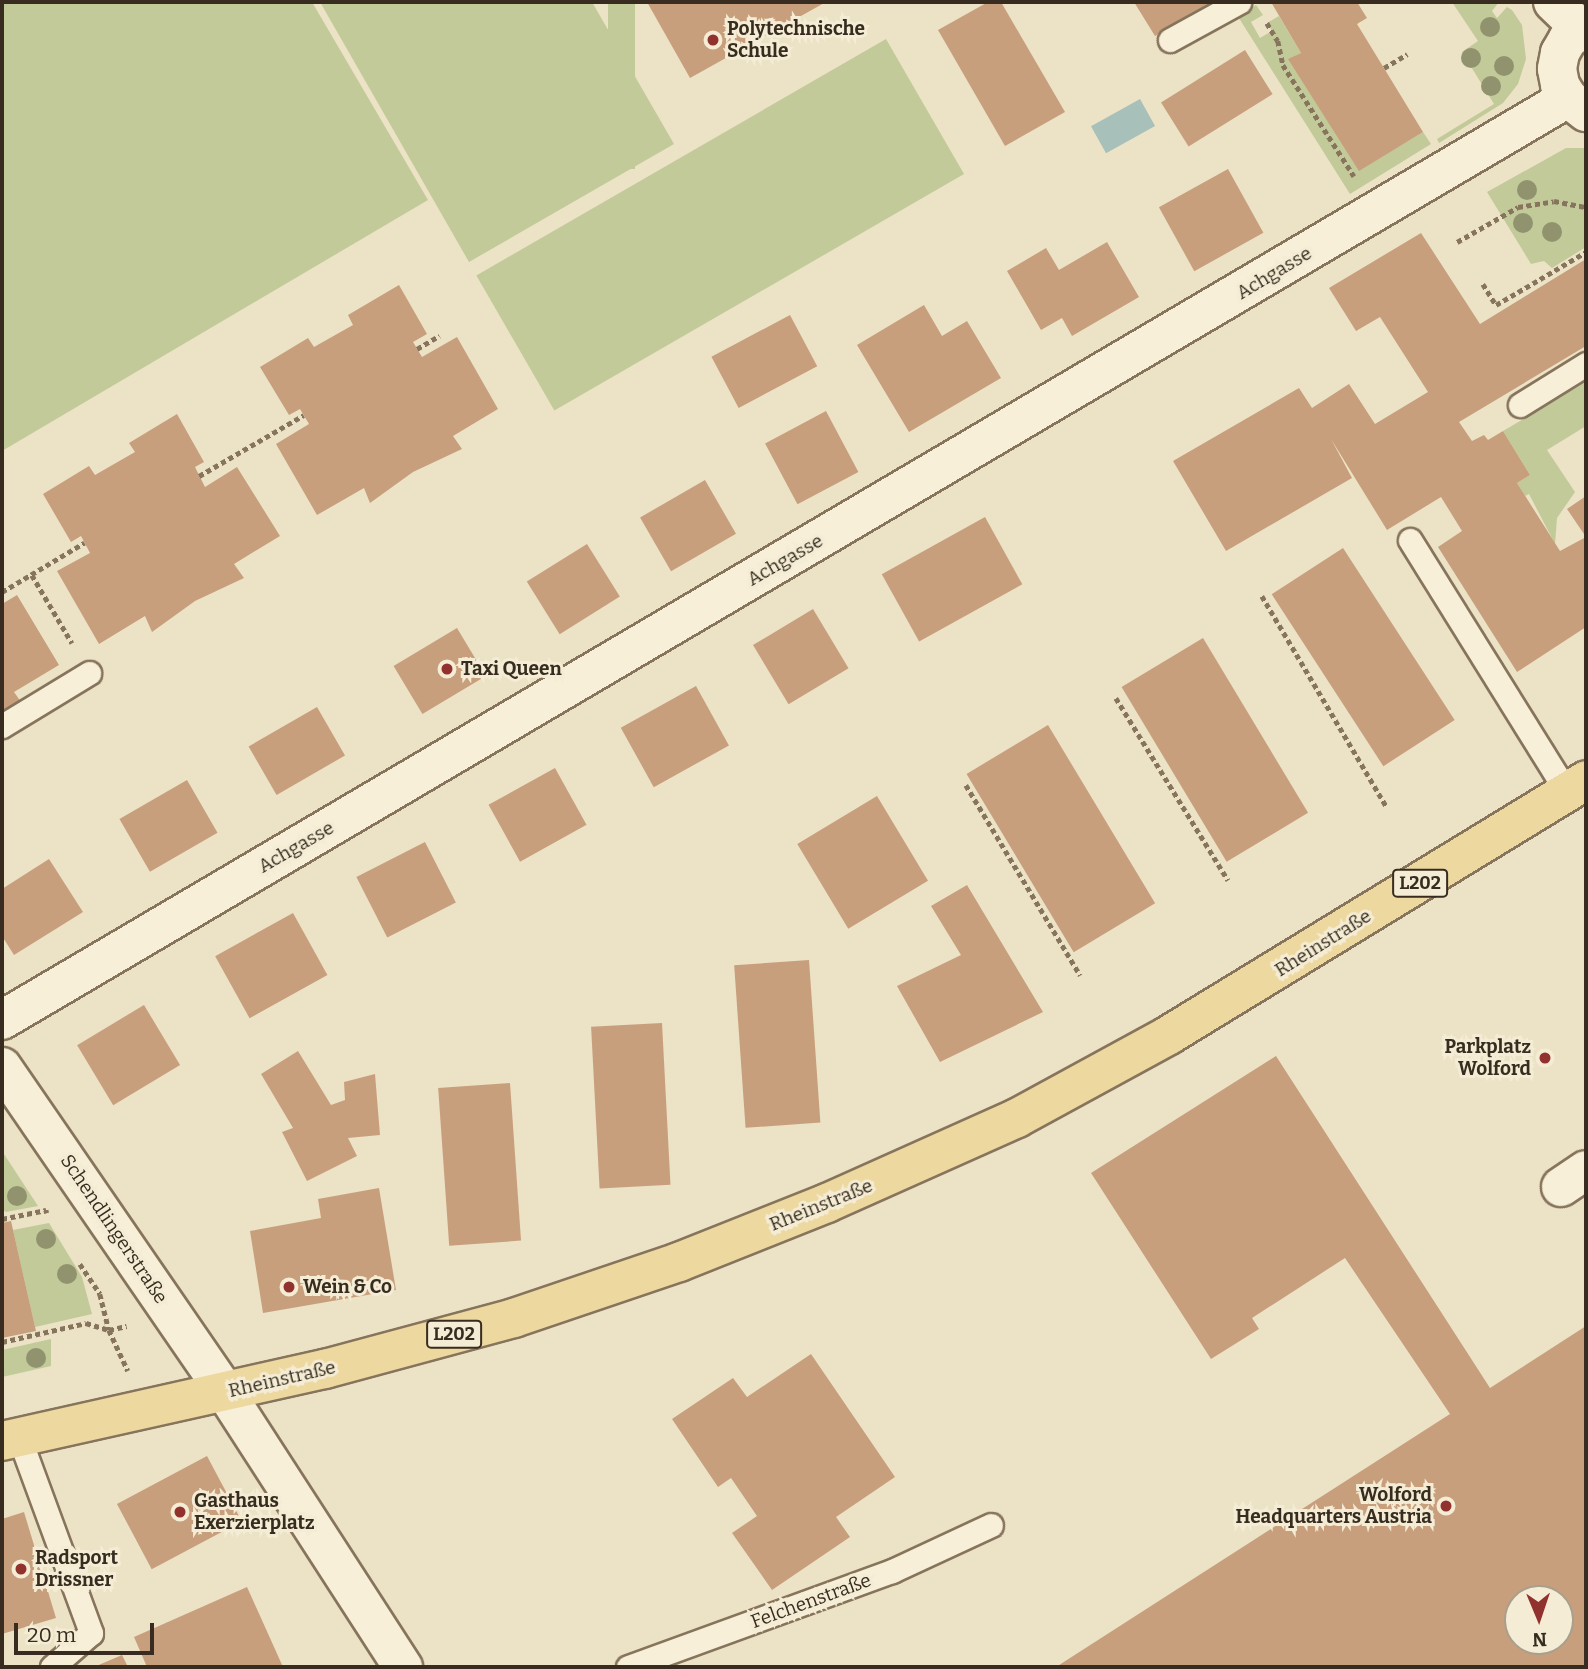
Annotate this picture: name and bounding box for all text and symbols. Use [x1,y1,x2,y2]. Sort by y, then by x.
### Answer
place label: Polytechnische Schule [727,18,865,62]
marker: Polytechnische Schule [705,32,721,48]
street label: Achgasse [1232,242,1316,304]
street label: Achgasse [743,529,827,591]
place label: Taxi Queen [461,658,562,680]
marker: Taxi Queen [439,661,455,677]
street label: Achgasse [254,816,338,878]
road number: L202 [1392,868,1448,898]
street label: Rheinstraße [1271,904,1375,982]
place label: Parkplatz Wolford [1444,1036,1531,1080]
marker: Parkplatz Wolford [1537,1050,1553,1066]
street label: Schendlingerstraße [56,1150,172,1308]
street label: Rheinstraße [766,1174,876,1236]
place label: Wein & Co [303,1276,392,1298]
marker: Wein & Co [281,1279,297,1295]
road number: L202 [426,1320,482,1349]
street label: Rheinstraße [226,1356,338,1402]
place label: Wolford Headquarters Austria [1235,1484,1432,1528]
place label: Gasthaus Exerzierplatz [194,1490,315,1534]
marker: Wolford Headquarters Austria [1438,1498,1454,1514]
marker: Gasthaus Exerzierplatz [172,1504,188,1520]
place label: Radsport Drissner [35,1547,118,1591]
marker: Radsport Drissner [13,1561,29,1577]
street label: Felchenstraße [748,1569,874,1633]
north arrow [1504,1585,1574,1655]
scale bar [18,1610,158,1654]
text: 20 m [27,1622,76,1648]
text: N [1532,1628,1547,1651]

